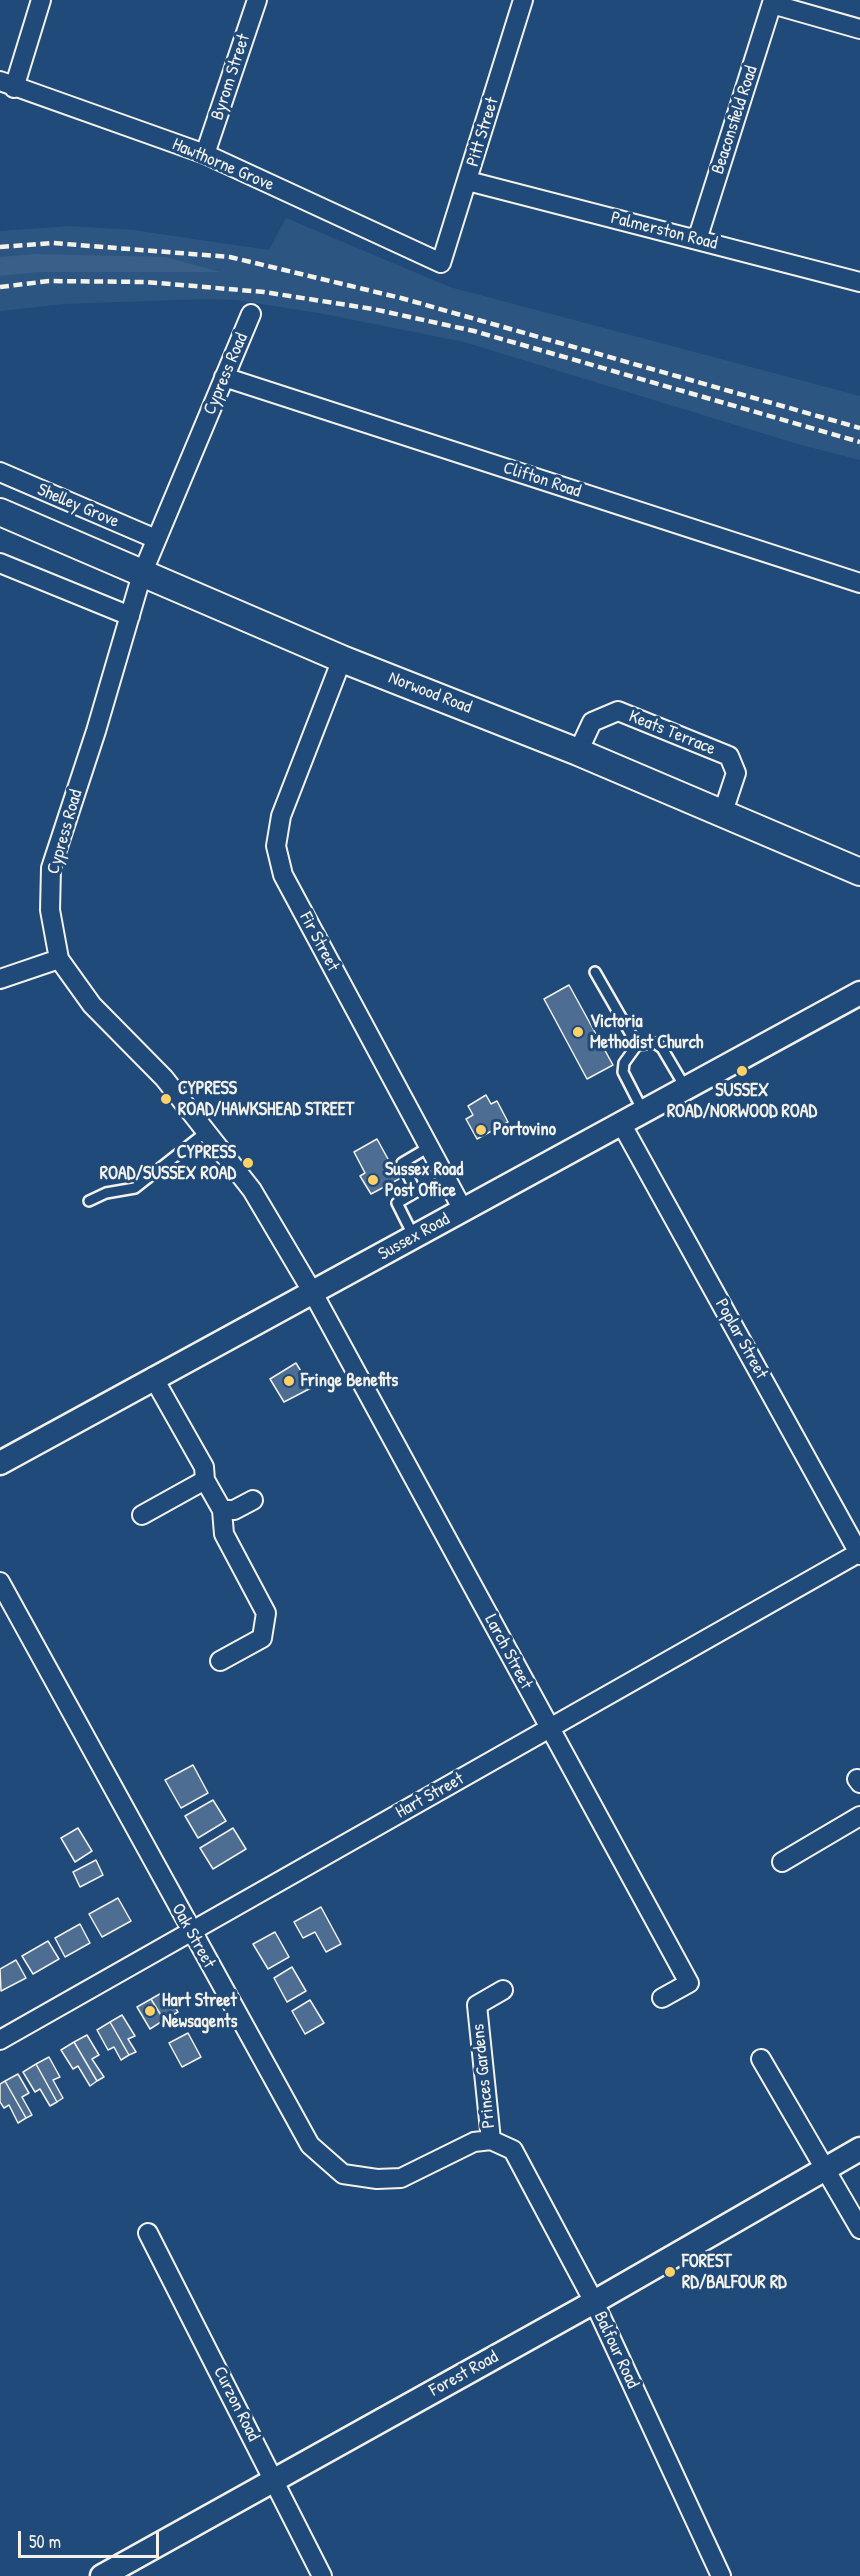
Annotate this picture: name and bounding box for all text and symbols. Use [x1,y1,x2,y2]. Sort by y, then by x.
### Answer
street label: Byrom Street [207,31,255,123]
street label: Beaconsfield Road [707,63,763,177]
street label: Pitt Street [462,95,504,169]
street label: Hawthorne Grove [169,134,277,196]
street label: Palmerston Road [609,207,719,255]
street label: Cypress Road [199,330,253,418]
street label: Clifton Road [500,457,584,503]
street label: Shelley Grove [34,479,122,533]
street label: Norwood Road [385,667,475,719]
street label: Keats Terrace [626,706,718,760]
street label: Cypress Road [43,787,87,877]
street label: Fir Street [294,909,344,975]
place label: Victoria Methodist Church [590,1011,703,1054]
marker: Victoria Methodist Church [571,1025,585,1039]
marker: SUSSEX ROAD/NORWOOD ROAD [735,1064,749,1078]
place label: CYPRESS ROAD/HAWKSHEAD STREET [178,1078,354,1120]
place label: SUSSEX ROAD/NORWOOD ROAD [667,1080,817,1122]
marker: CYPRESS ROAD/HAWKSHEAD STREET [159,1092,173,1106]
place label: Portovino [493,1119,556,1141]
marker: Portovino [474,1123,488,1137]
place label: CYPRESS ROAD/SUSSEX ROAD [100,1142,236,1184]
marker: CYPRESS ROAD/SUSSEX ROAD [241,1156,255,1170]
place label: Sussex Road Post Office [385,1159,463,1202]
marker: Sussex Road Post Office [366,1173,380,1187]
street label: Sussex Road [375,1209,453,1265]
street label: Poplar Street [710,1295,772,1383]
place label: Fringe Benefits [301,1370,398,1392]
marker: Fringe Benefits [282,1374,296,1388]
street label: Larch Street [479,1611,537,1693]
street label: Hart Street [392,1768,468,1824]
street label: Oak Street [166,1900,220,1972]
place label: Hart Street Newsagents [162,1990,237,2032]
marker: Hart Street Newsagents [143,2004,157,2018]
street label: Princes Gardens [468,2023,500,2129]
place label: FOREST RD/BALFOUR RD [682,2251,787,2294]
marker: FOREST RD/BALFOUR RD [663,2265,677,2279]
street label: Balfour Road [589,2308,643,2392]
street label: Forest Road [426,2346,502,2402]
street label: Curzon Road [208,2363,264,2445]
scale bar [21,2519,162,2557]
text: 50 m [29,2529,61,2554]

